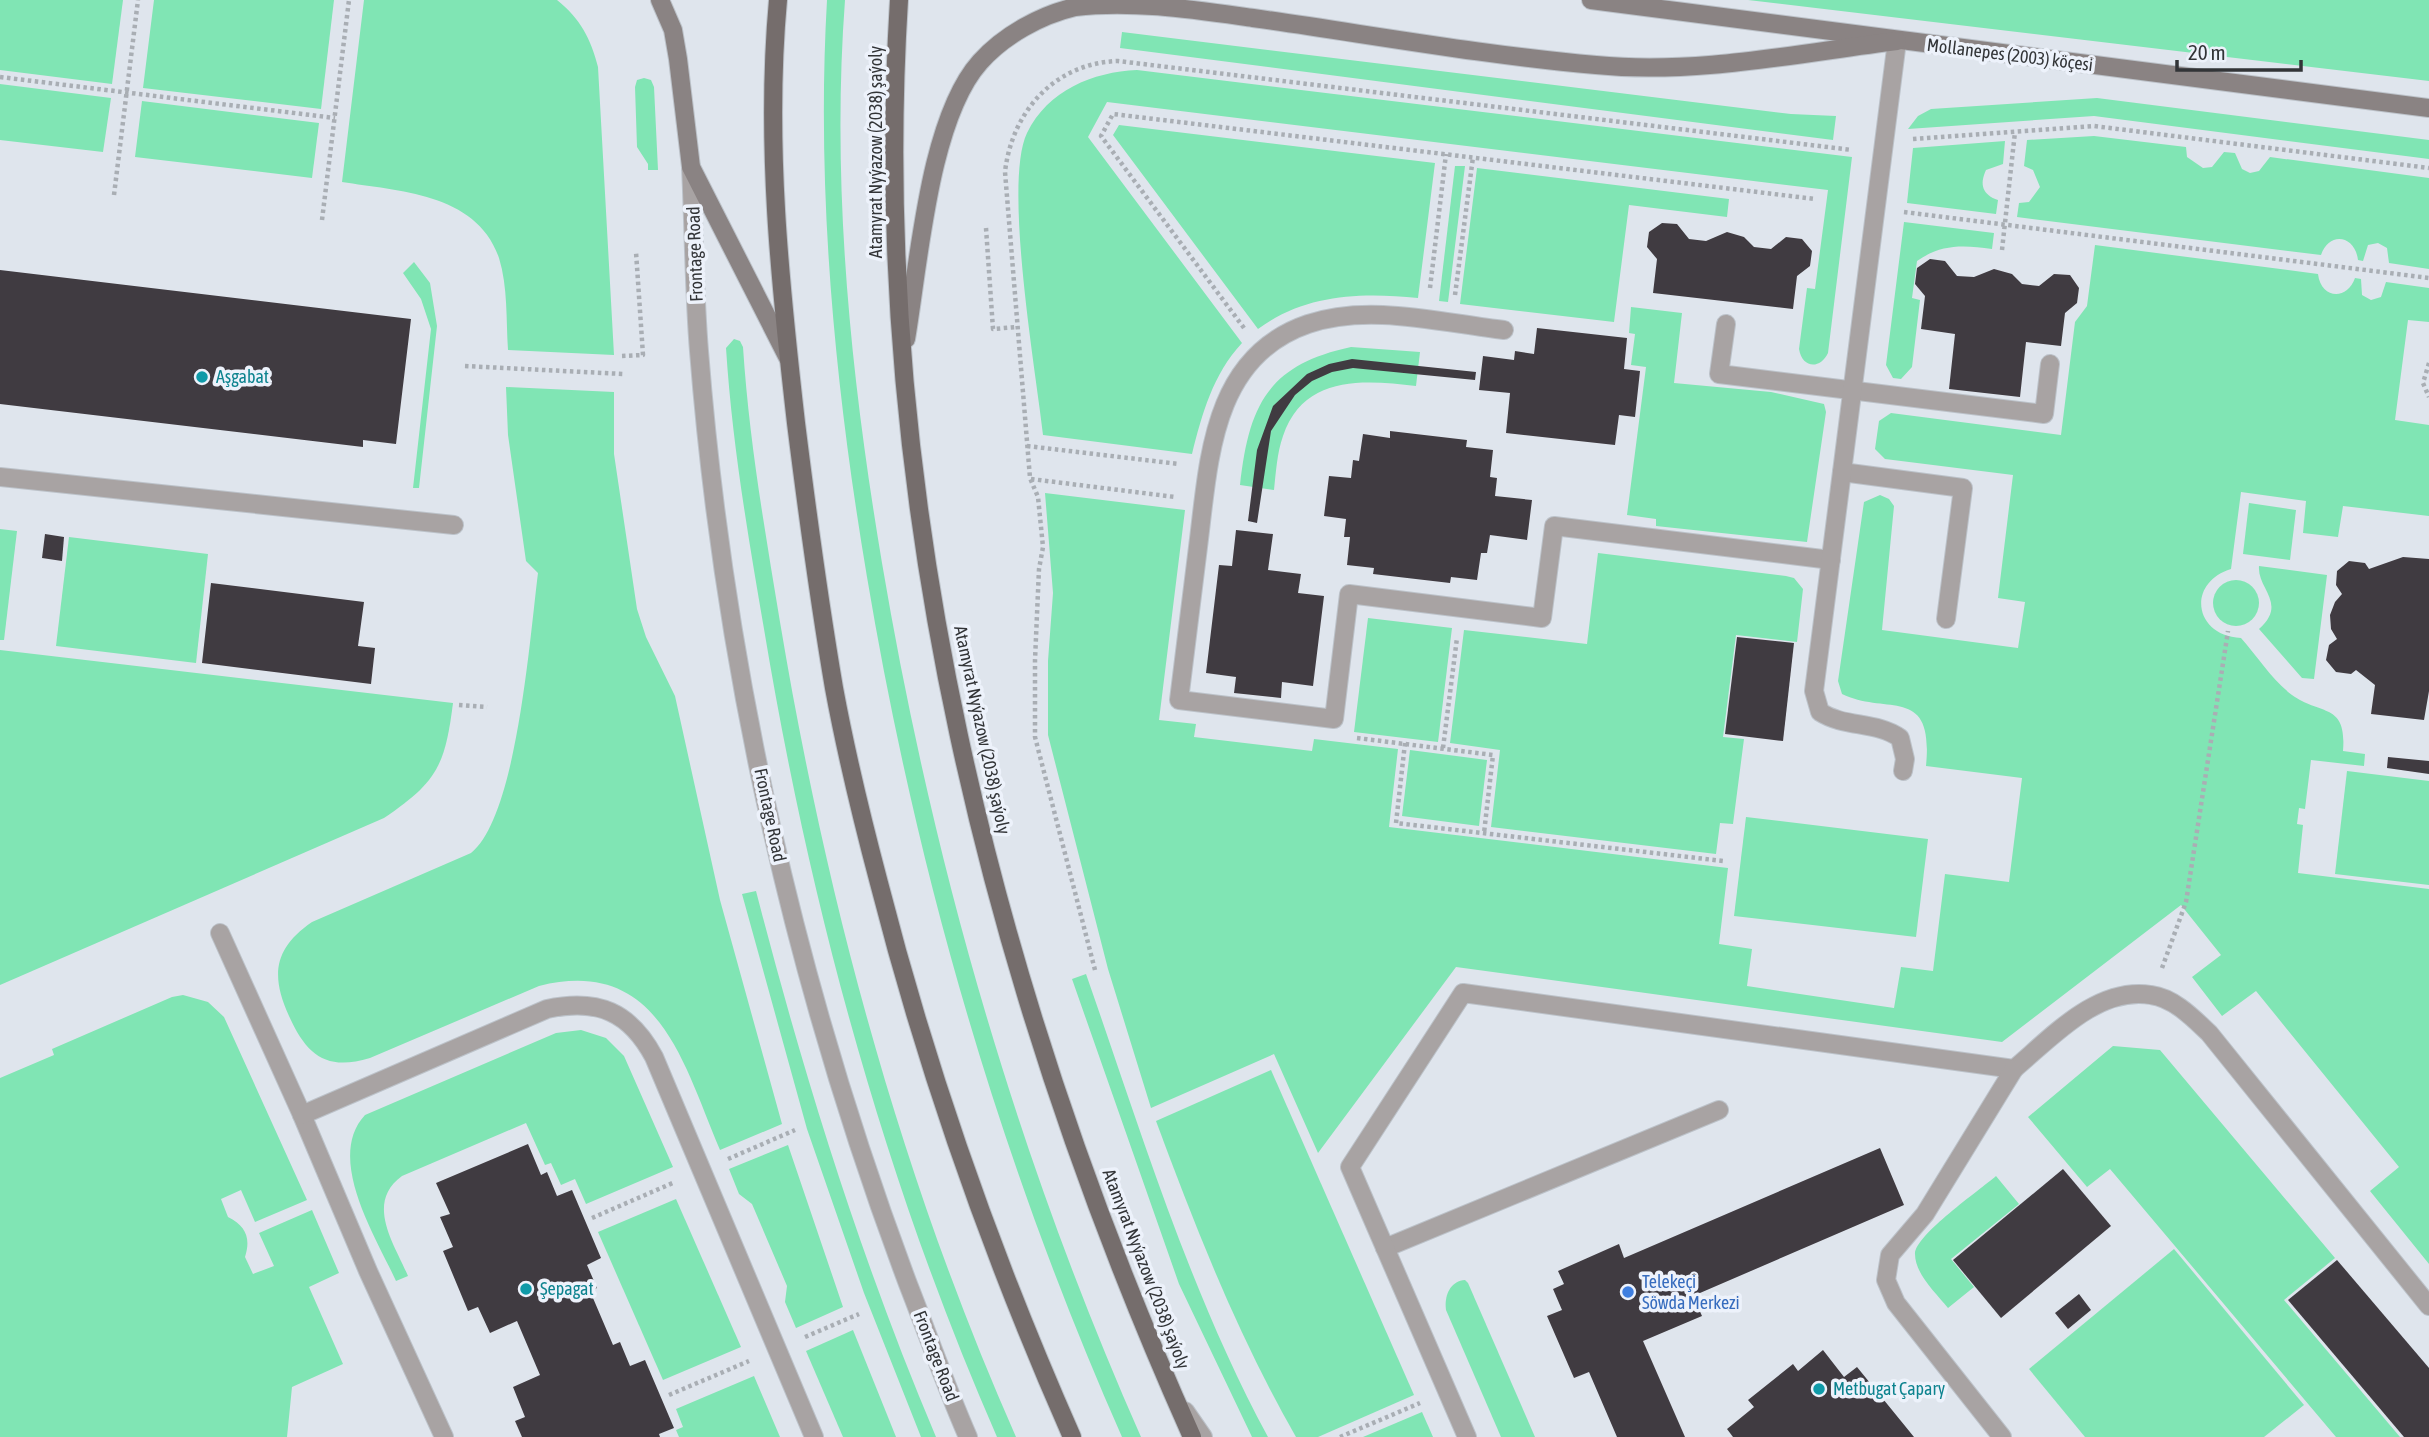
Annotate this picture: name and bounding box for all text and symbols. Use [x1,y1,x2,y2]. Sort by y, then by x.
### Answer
scale bar [2177,28,2301,72]
street label: Mollanepes (2003) köçesi [1926,34,2094,75]
text: 20 m [2188,40,2226,64]
street label: Atamyrat Nyýazow (2038) şaýoly [865,46,886,258]
street label: Frontage Road [682,206,707,302]
place label: Aşgabat [216,366,269,387]
marker: Aşgabat [194,369,210,385]
street label: Atamyrat Nyýazow (2038) şaýoly [950,624,1015,836]
street label: Frontage Road [750,766,791,864]
street label: Atamyrat Nyýazow (2038) şaýoly [1099,1166,1194,1372]
place label: Telekeçi Söwda Merkezi [1642,1271,1740,1313]
place label: Şepagat [540,1278,594,1299]
marker: Şepagat [518,1281,534,1297]
marker: Telekeçi Söwda Merkezi [1620,1284,1636,1300]
street label: Frontage Road [910,1308,963,1404]
place label: Metbugat Çapary [1833,1378,1945,1399]
marker: Metbugat Çapary [1811,1381,1827,1397]

